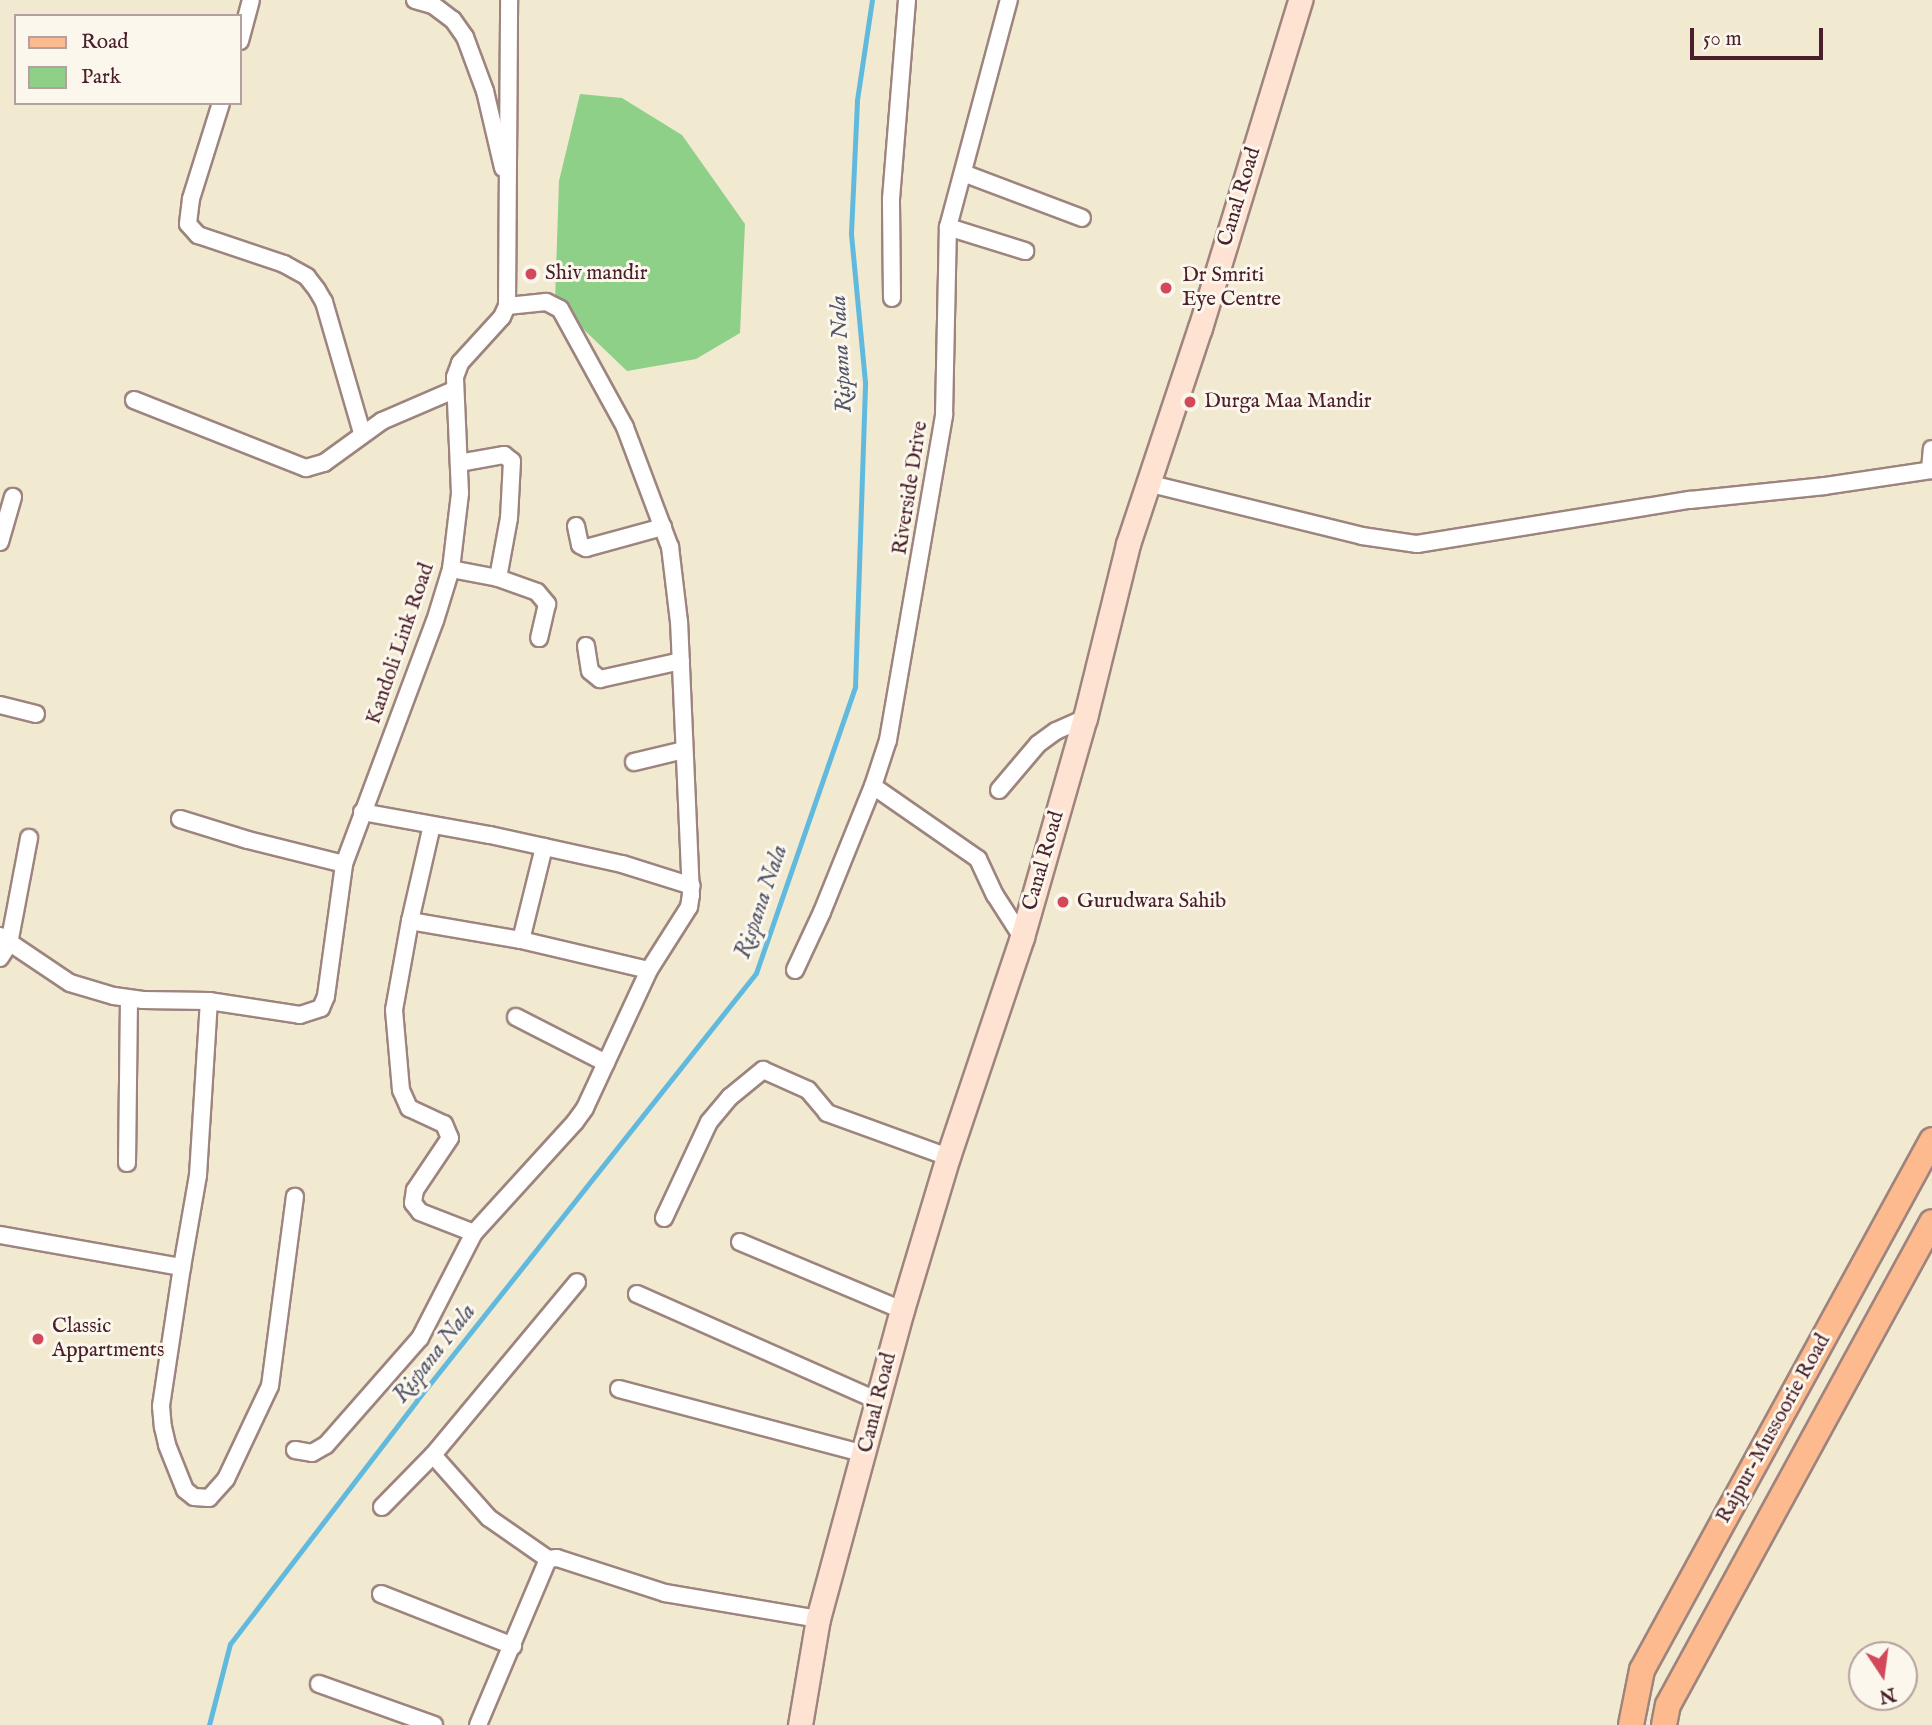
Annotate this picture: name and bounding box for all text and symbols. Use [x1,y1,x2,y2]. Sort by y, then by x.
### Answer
legend [14,14,242,105]
scale bar [1694,14,1827,58]
text: 50 m [1703,26,1742,53]
text: Road [81,29,128,56]
text: Park [81,64,121,91]
street label: Canal Road [1213,144,1267,250]
place label: Shiv mandir [545,261,647,287]
place label: Dr Smriti Eye Centre [1182,263,1281,313]
marker: Shiv mandir [523,266,539,282]
marker: Dr Smriti Eye Centre [1156,278,1176,298]
water label: Rispana Nala [825,294,859,414]
place label: Durga Maa Mandir [1204,389,1372,415]
marker: Durga Maa Mandir [1182,394,1198,410]
street label: Riverside Drive [888,419,934,557]
street label: Kandoli Link Road [362,560,440,728]
street label: Canal Road [1018,808,1070,914]
water label: Rispana Nala [730,842,794,962]
place label: Gurudwara Sahib [1077,889,1226,915]
marker: Gurudwara Sahib [1055,894,1071,910]
water label: Rispana Nala [388,1299,482,1409]
place label: Classic Appartments [52,1314,164,1364]
street label: Rajpur-Mussoorie Road [1712,1330,1836,1528]
marker: Classic Appartments [30,1331,46,1347]
street label: Canal Road [853,1350,903,1456]
north arrow [1848,1641,1918,1711]
text: N [1877,1681,1898,1708]

